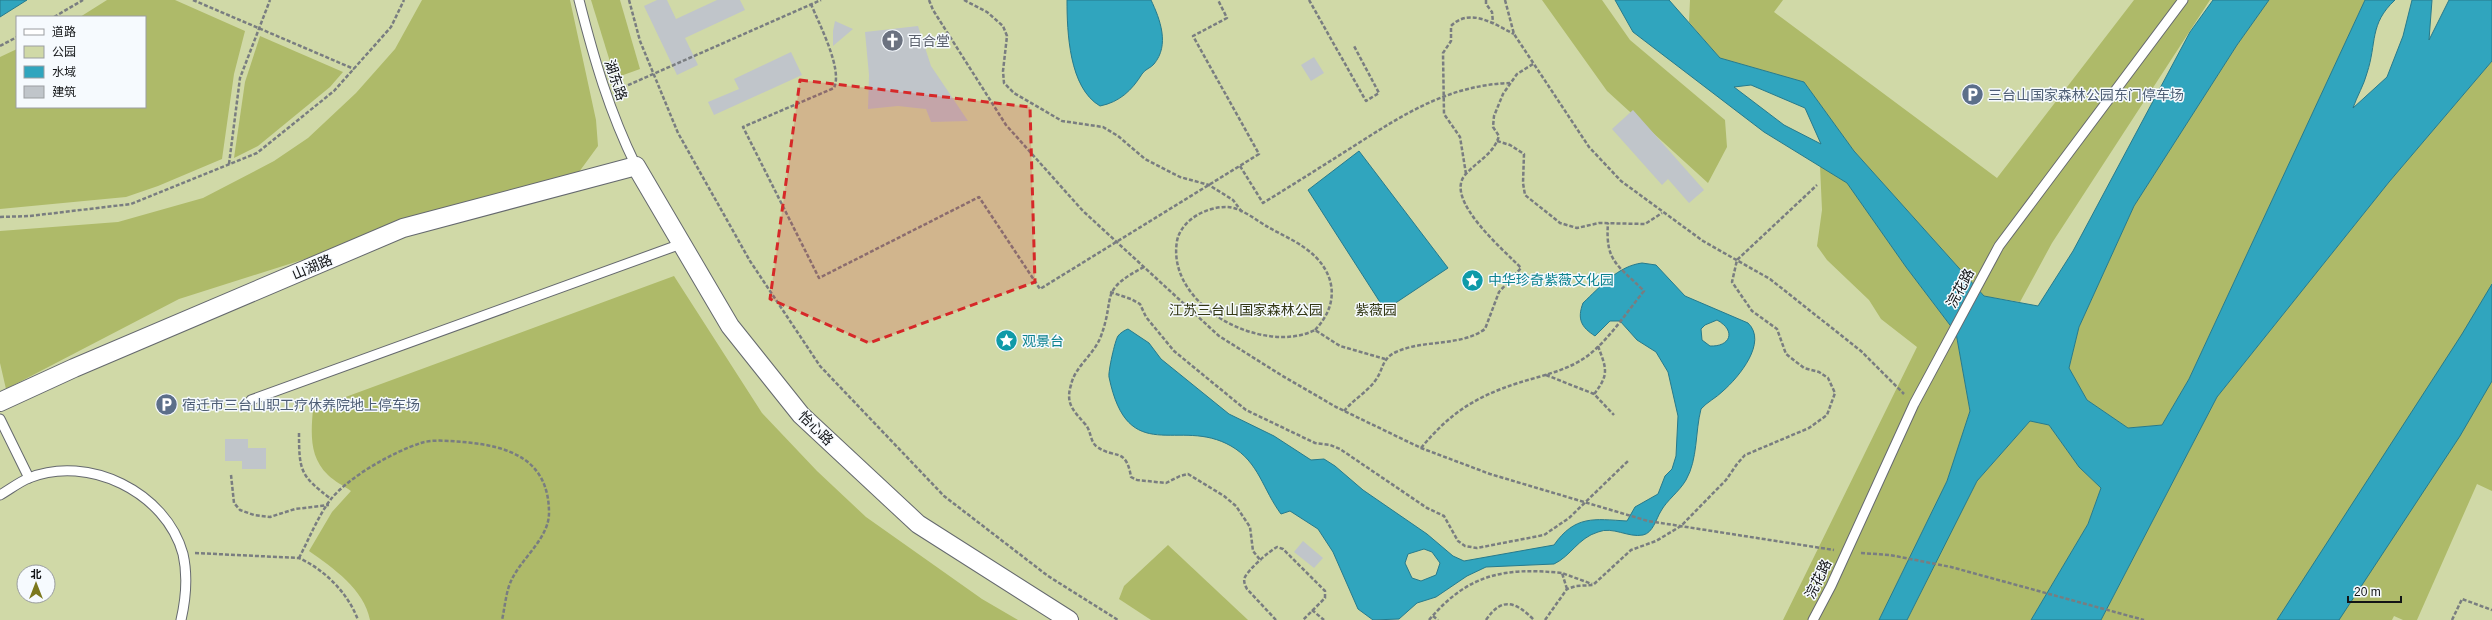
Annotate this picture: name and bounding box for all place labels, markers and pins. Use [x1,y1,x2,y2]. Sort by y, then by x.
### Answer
church icon: 百合堂 [879,28,905,54]
place label: 百合堂 [908,33,950,49]
parking icon: 三台山国家森林公园东门停车场 [1960,82,1986,108]
place label: 三台山国家森林公园东门停车场 [1988,87,2184,103]
place icon: 中华珍奇紫薇文化园 [1460,267,1486,293]
place label: 中华珍奇紫薇文化园 [1488,272,1614,288]
place icon: 观景台 [994,328,1020,354]
place label: 观景台 [1022,333,1064,349]
parking icon: 宿迁市三台山职工疗休养院地上停车场 [154,392,180,418]
place label: 宿迁市三台山职工疗休养院地上停车场 [182,397,420,413]

